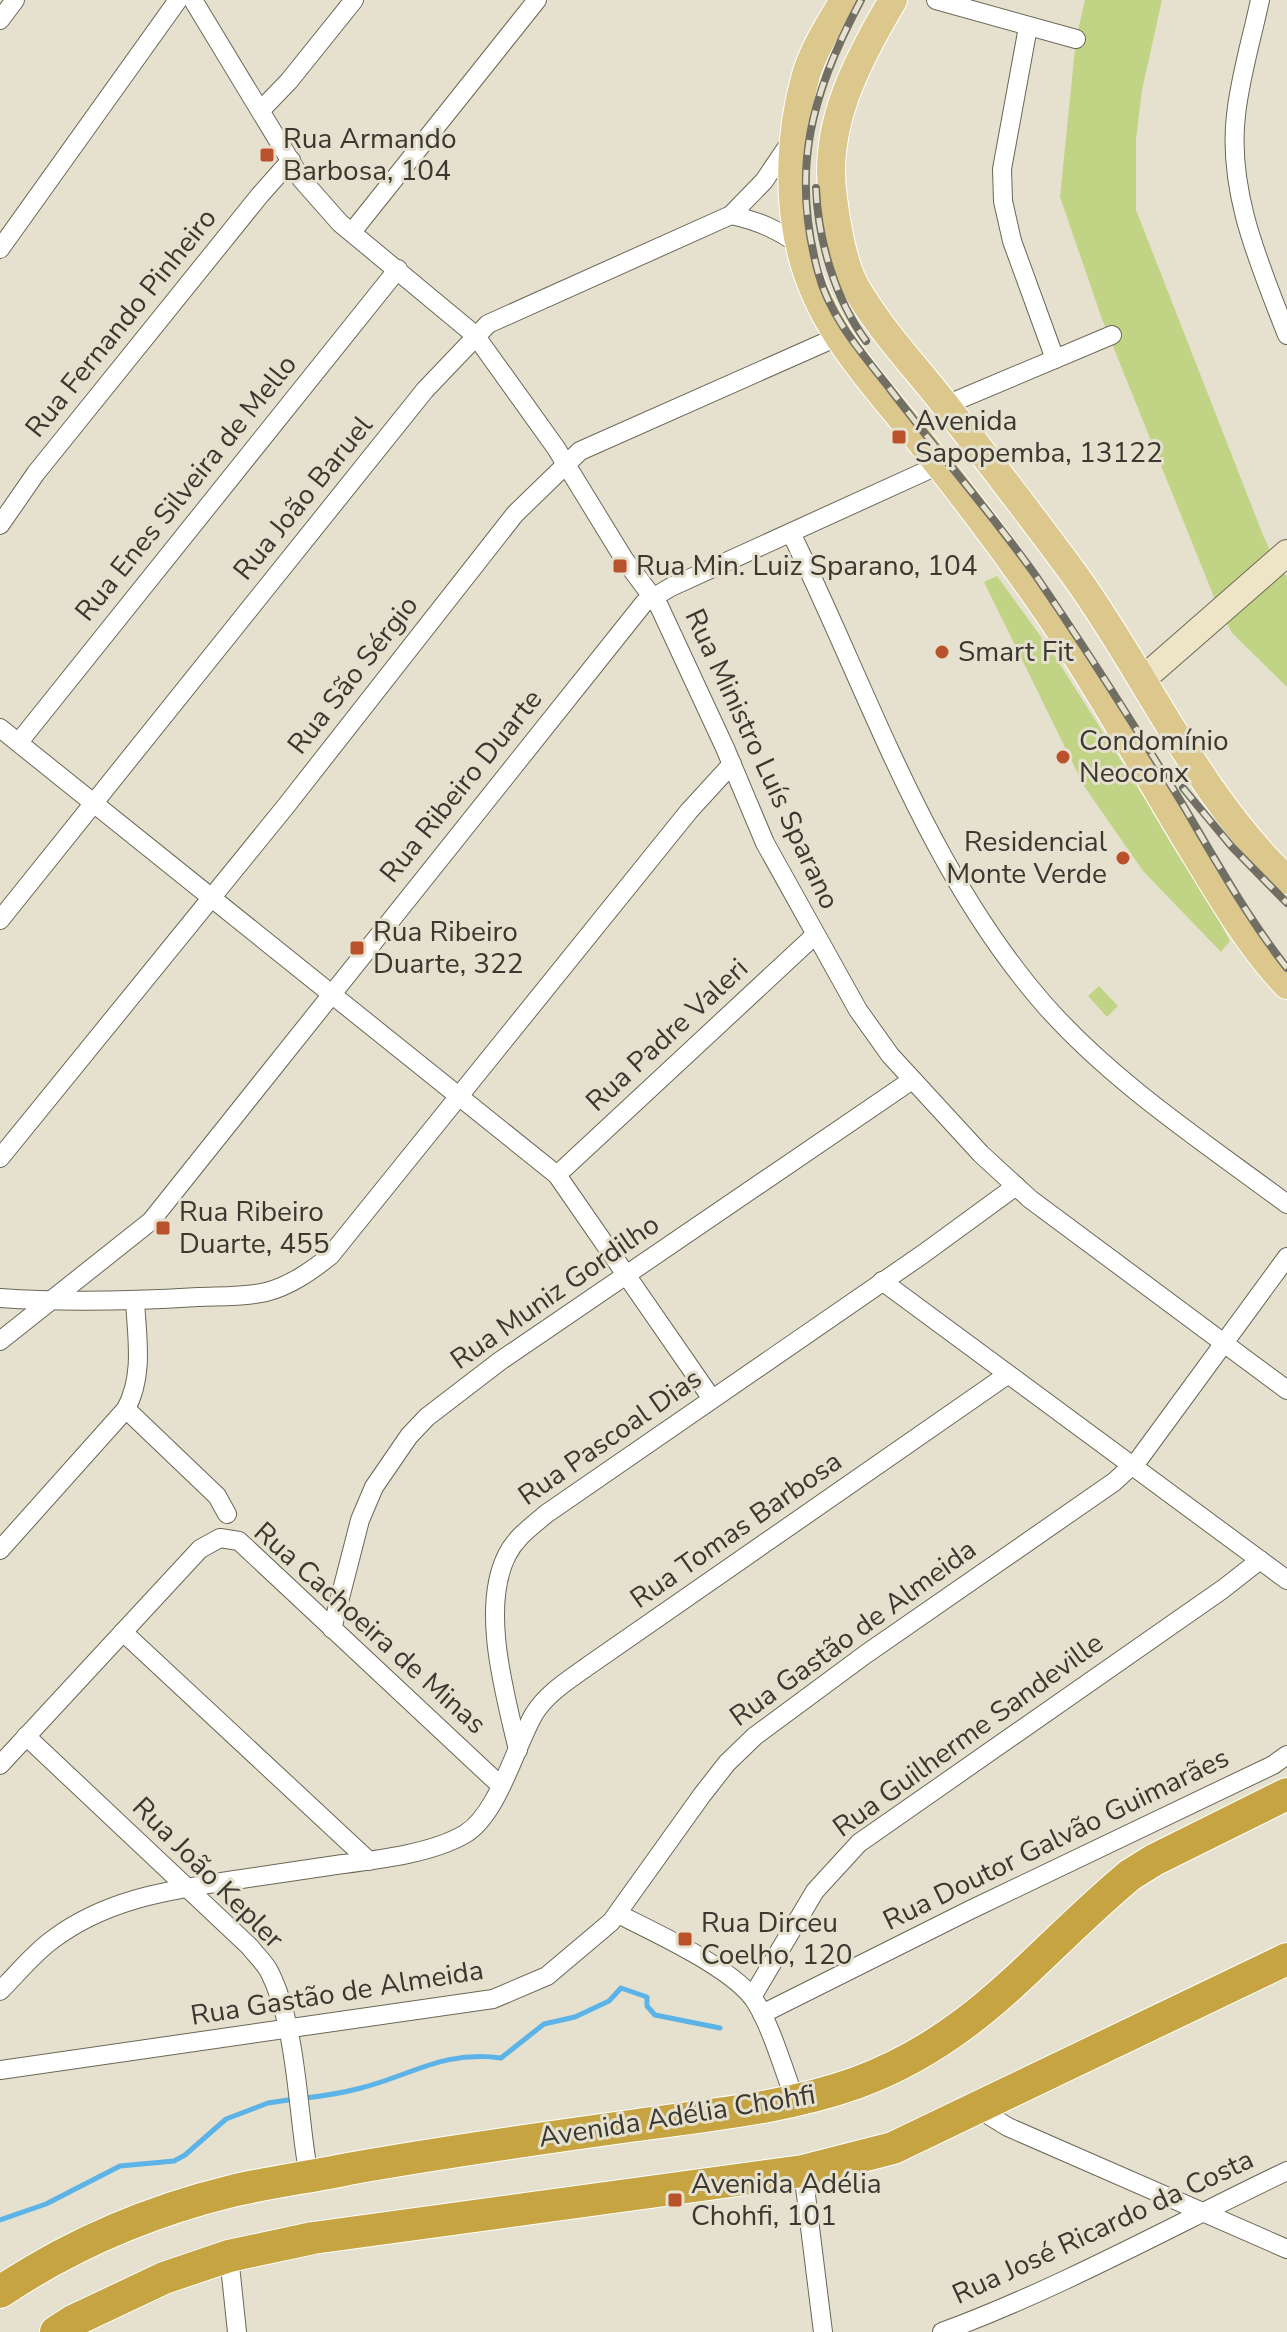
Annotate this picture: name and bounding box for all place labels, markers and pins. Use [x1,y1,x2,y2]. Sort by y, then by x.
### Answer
place label: Rua Armando Barbosa, 104 [283,120,457,190]
marker: Rua Armando Barbosa, 104 [258,146,276,164]
place label: Avenida Sapopemba, 13122 [915,402,1163,472]
marker: Avenida Sapopemba, 13122 [890,428,908,446]
place label: Rua Min. Luiz Sparano, 104 [636,547,978,585]
marker: Rua Min. Luiz Sparano, 104 [611,557,629,575]
place label: Smart Fit [958,633,1074,671]
marker: Smart Fit [933,643,951,661]
place label: Condomínio Neoconx [1079,722,1229,792]
marker: Condomínio Neoconx [1054,748,1072,766]
place label: Residencial Monte Verde [946,823,1108,893]
marker: Residencial Monte Verde [1114,849,1132,867]
place label: Rua Ribeiro Duarte, 322 [373,913,524,983]
marker: Rua Ribeiro Duarte, 322 [348,939,366,957]
place label: Rua Ribeiro Duarte, 455 [179,1193,330,1263]
marker: Rua Ribeiro Duarte, 455 [154,1219,172,1237]
place label: Rua Dirceu Coelho, 120 [701,1904,852,1974]
marker: Rua Dirceu Coelho, 120 [676,1930,694,1948]
place label: Avenida Adélia Chohfi, 101 [691,2165,882,2235]
marker: Avenida Adélia Chohfi, 101 [666,2191,684,2209]

